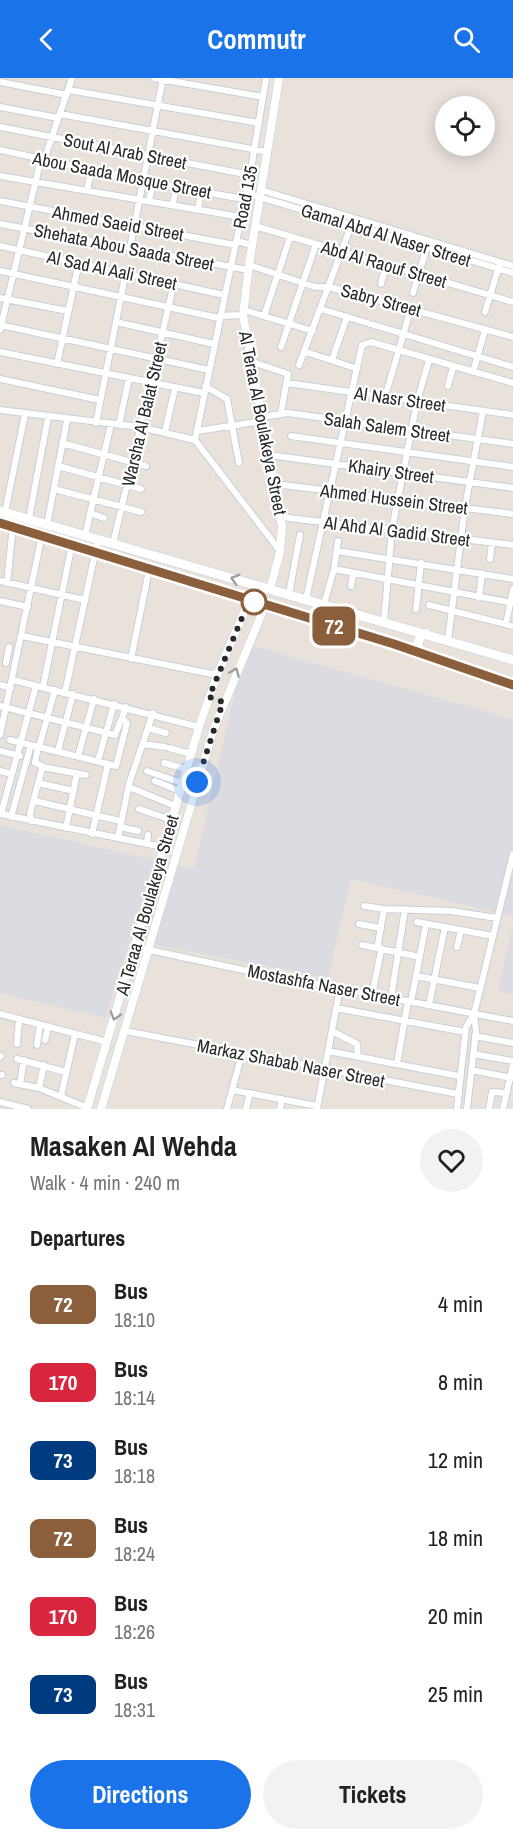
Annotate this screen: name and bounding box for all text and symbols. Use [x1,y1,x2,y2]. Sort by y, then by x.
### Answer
text: Commutr [207,21,306,57]
icon: back [30,23,63,56]
icon: search [450,23,483,56]
map controls [435,96,495,156]
button: locate [435,96,495,156]
street label: Sout Al Arab Street [61,127,189,175]
street label: Abou Saada Mosque Street [30,145,213,205]
street label: Road 135 [227,163,263,231]
street label: Gamal Abd Al Naser Street [298,197,474,273]
street label: Ahmed Saeid Street [49,199,186,247]
street label: Shehata Abou Saada Street [32,217,216,277]
street label: Abd Al Raouf Street [317,234,450,294]
street label: Al Sad Al Aali Street [44,244,179,296]
street label: Sabry Street [338,277,424,323]
street label: Al Teraa Al Boulakeya Street [233,328,293,517]
street label: Warsha Al Balat Street [115,339,173,489]
street label: Al Nasr Street [352,380,447,418]
street label: Salah Salem Street [322,406,452,448]
street label: Khairy Street [347,453,435,489]
street label: Ahmed Hussein Street [318,477,469,520]
street label: Al Ahd Al Gadid Street [322,510,471,552]
one-way arrow [230,574,241,586]
unlabelled marker [241,589,267,615]
line badge: 72 [307,606,361,646]
text: 72 [324,612,344,641]
one-way arrow [228,667,240,678]
your location [182,767,212,797]
street label: Al Teraa Al Boulakeya Street [109,812,185,999]
street label: Mostashfa Naser Street [246,958,402,1012]
one-way arrow [110,1010,122,1021]
street label: Markaz Shabab Naser Street [195,1033,387,1093]
text: Masaken Al Wehda [30,1127,237,1165]
button: heart [420,1129,483,1192]
text: Walk · 4 min · 240 m [30,1169,180,1196]
text: Departures [30,1223,125,1253]
text: Bus [114,1276,148,1306]
text: 4 min [438,1289,483,1319]
text: 72 [53,1290,73,1319]
text: 18:10 [114,1306,155,1333]
text: Bus [114,1354,148,1384]
text: 8 min [438,1367,483,1397]
text: 170 [49,1368,77,1397]
text: 18:14 [114,1384,155,1411]
text: Bus [114,1432,148,1462]
text: 12 min [428,1445,483,1475]
text: 73 [53,1446,73,1475]
text: 18:18 [114,1462,155,1489]
text: Bus [114,1510,148,1540]
text: 18 min [428,1523,483,1553]
text: 72 [53,1524,73,1553]
text: 18:24 [114,1540,155,1567]
text: Bus [114,1588,148,1618]
text: 20 min [428,1601,483,1631]
text: 170 [49,1602,77,1631]
text: 18:26 [114,1618,155,1645]
text: Bus [114,1666,148,1696]
text: 25 min [428,1679,483,1709]
text: 73 [53,1680,73,1709]
text: 18:31 [114,1696,155,1723]
button: Directions [30,1760,251,1829]
button: Tickets [263,1760,483,1829]

